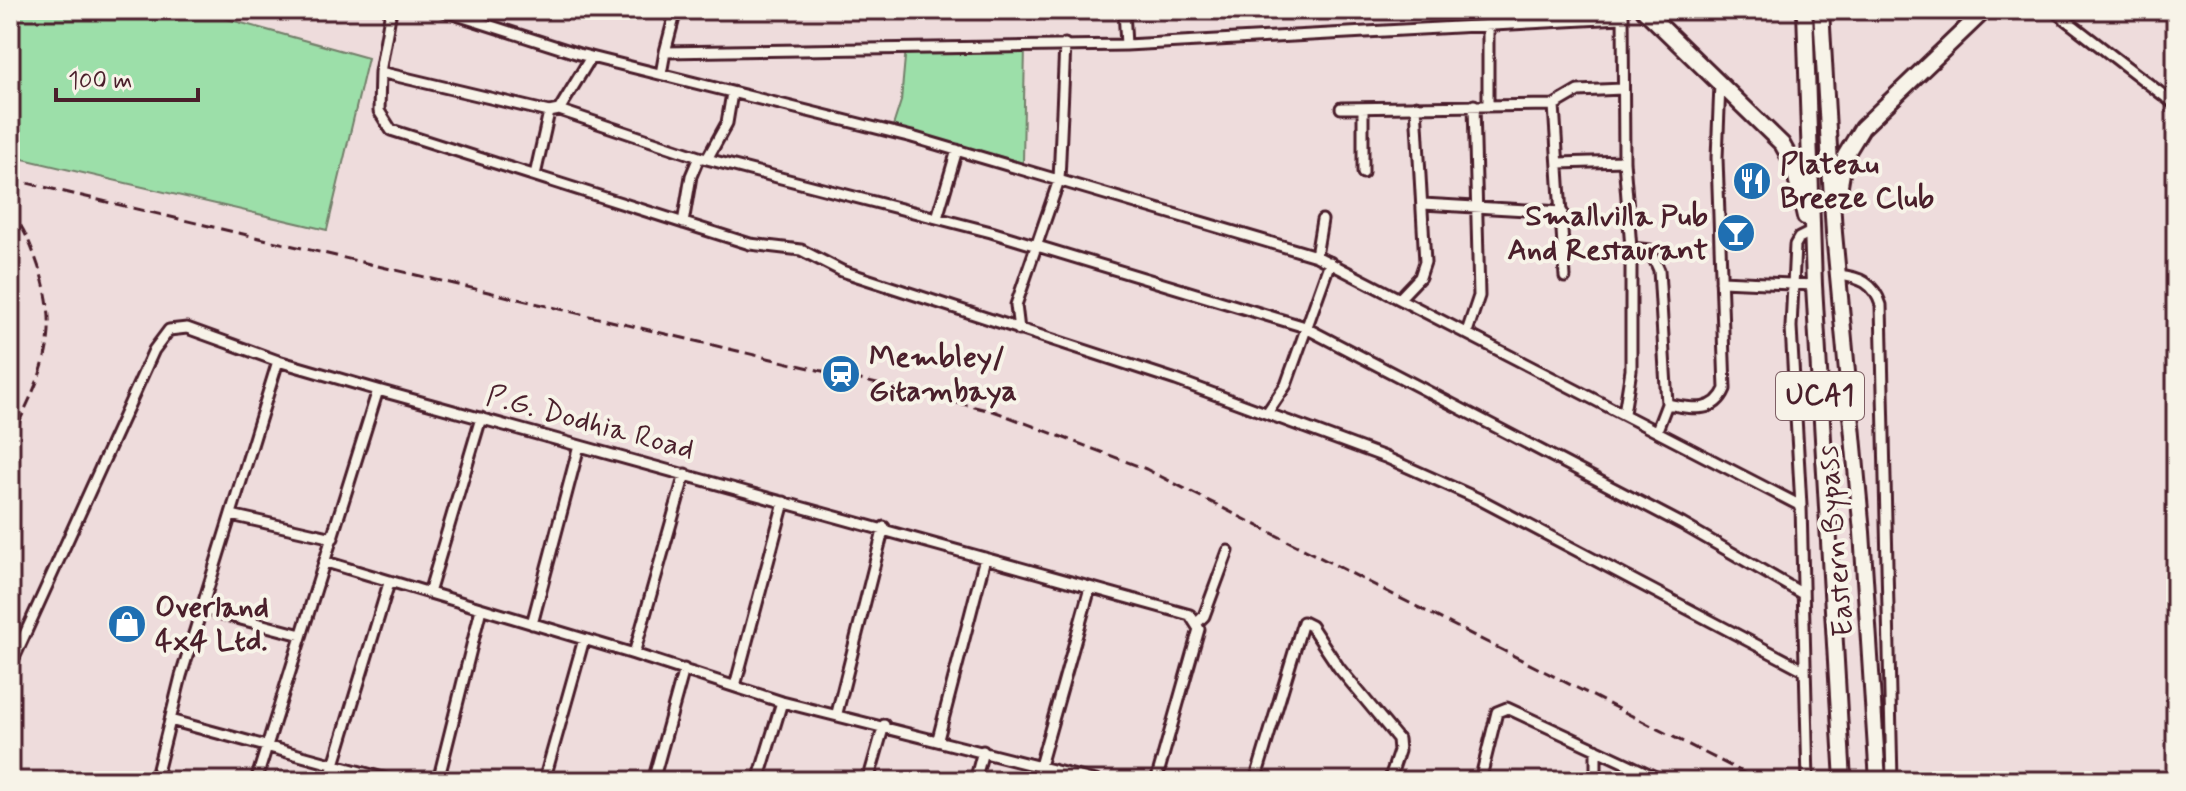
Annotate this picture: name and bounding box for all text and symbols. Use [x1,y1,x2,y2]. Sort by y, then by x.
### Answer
scale bar [56,52,198,102]
text: 100 m [68,66,132,97]
place label: Plateau Breeze Club [1780,145,1934,218]
restaurant icon: Plateau Breeze Club [1731,160,1773,202]
place label: Smallvilla Pub And Restaurant [1507,197,1708,270]
bar icon: Smallvilla Pub And Restaurant [1715,212,1757,254]
place label: Membley/ Gitambaya [869,338,1017,411]
station icon: Membley/ Gitambaya [820,353,862,395]
road number: UCA1 [1776,372,1864,420]
street label: P.G. Dodhia Road [482,377,698,469]
street label: Eastern Bypass [1808,444,1864,638]
place label: Overland 4x4 Ltd. [155,588,269,661]
shop icon: Overland 4x4 Ltd. [106,603,148,645]

